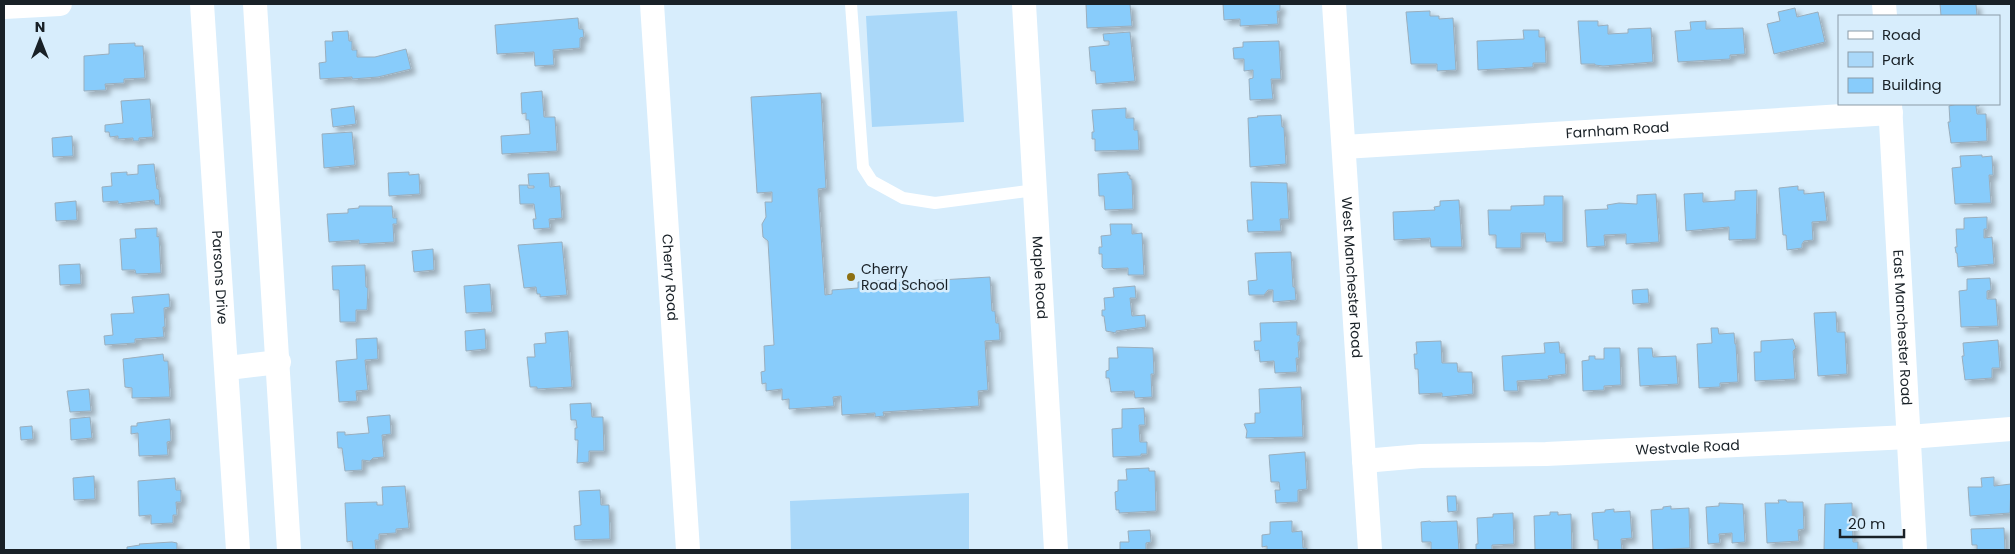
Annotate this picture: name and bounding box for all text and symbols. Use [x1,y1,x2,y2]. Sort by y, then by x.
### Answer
north arrow [15,15,65,65]
legend [1838,15,2000,105]
text: N [35,17,45,37]
text: Road [1882,24,1921,45]
text: Park [1882,49,1914,70]
text: Building [1882,74,1942,95]
street label: Farnham Road [1565,117,1670,143]
street label: West Manchester Road [1337,196,1367,359]
street label: Parsons Drive [207,230,233,325]
street label: Cherry Road [657,233,683,321]
street label: Maple Road [1028,235,1052,320]
street label: East Manchester Road [1888,249,1917,406]
place label: Cherry Road School [861,259,948,295]
marker: Cherry Road School [845,271,857,283]
street label: Westvale Road [1635,435,1740,460]
scale bar [1840,506,1904,538]
text: 20 m [1848,513,1886,534]

